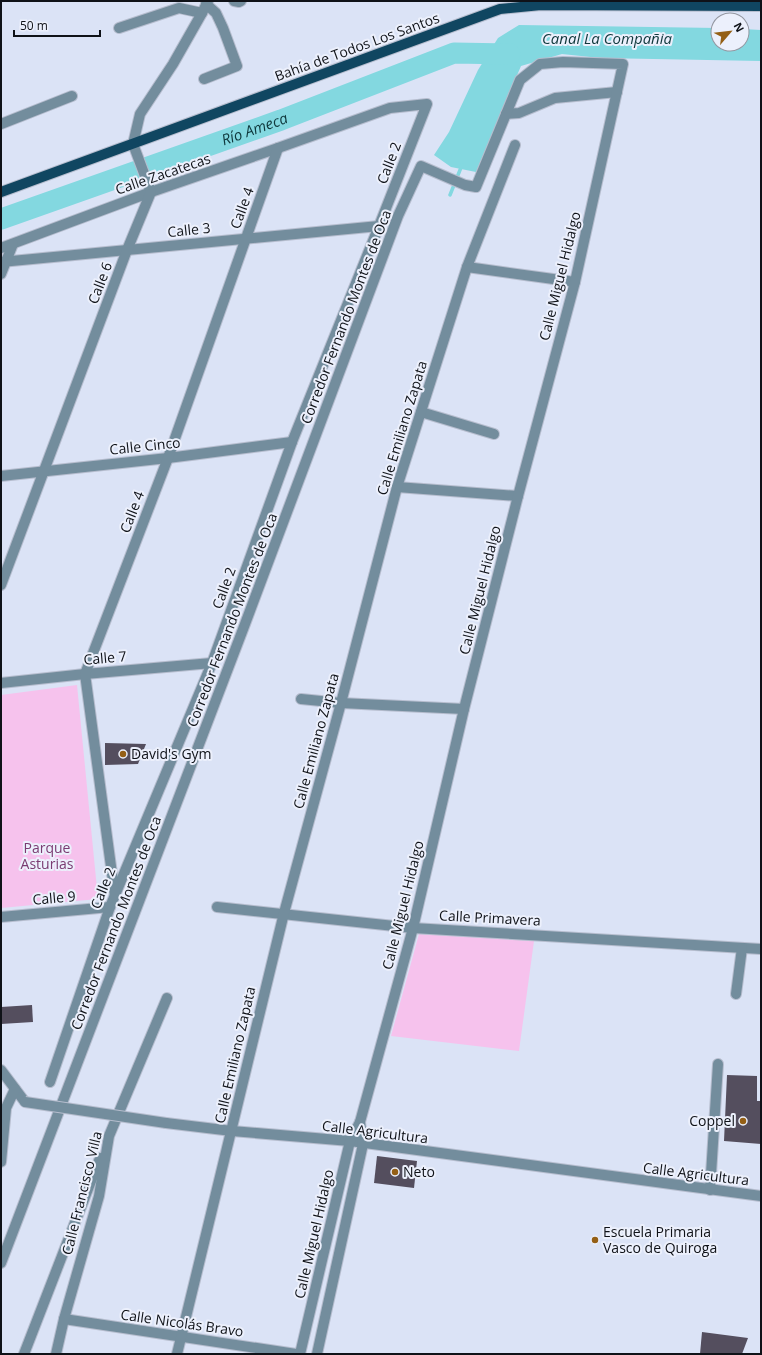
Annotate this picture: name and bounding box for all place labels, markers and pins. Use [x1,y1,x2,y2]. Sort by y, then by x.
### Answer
place label: David's Gym [131,744,212,763]
marker: David's Gym [118,749,128,759]
place label: Coppel [689,1111,735,1130]
marker: Coppel [738,1116,748,1126]
place label: Neto [403,1162,435,1181]
marker: Neto [390,1167,400,1177]
place label: Escuela Primaria Vasco de Quiroga [603,1222,717,1257]
marker: Escuela Primaria Vasco de Quiroga [590,1235,600,1245]

